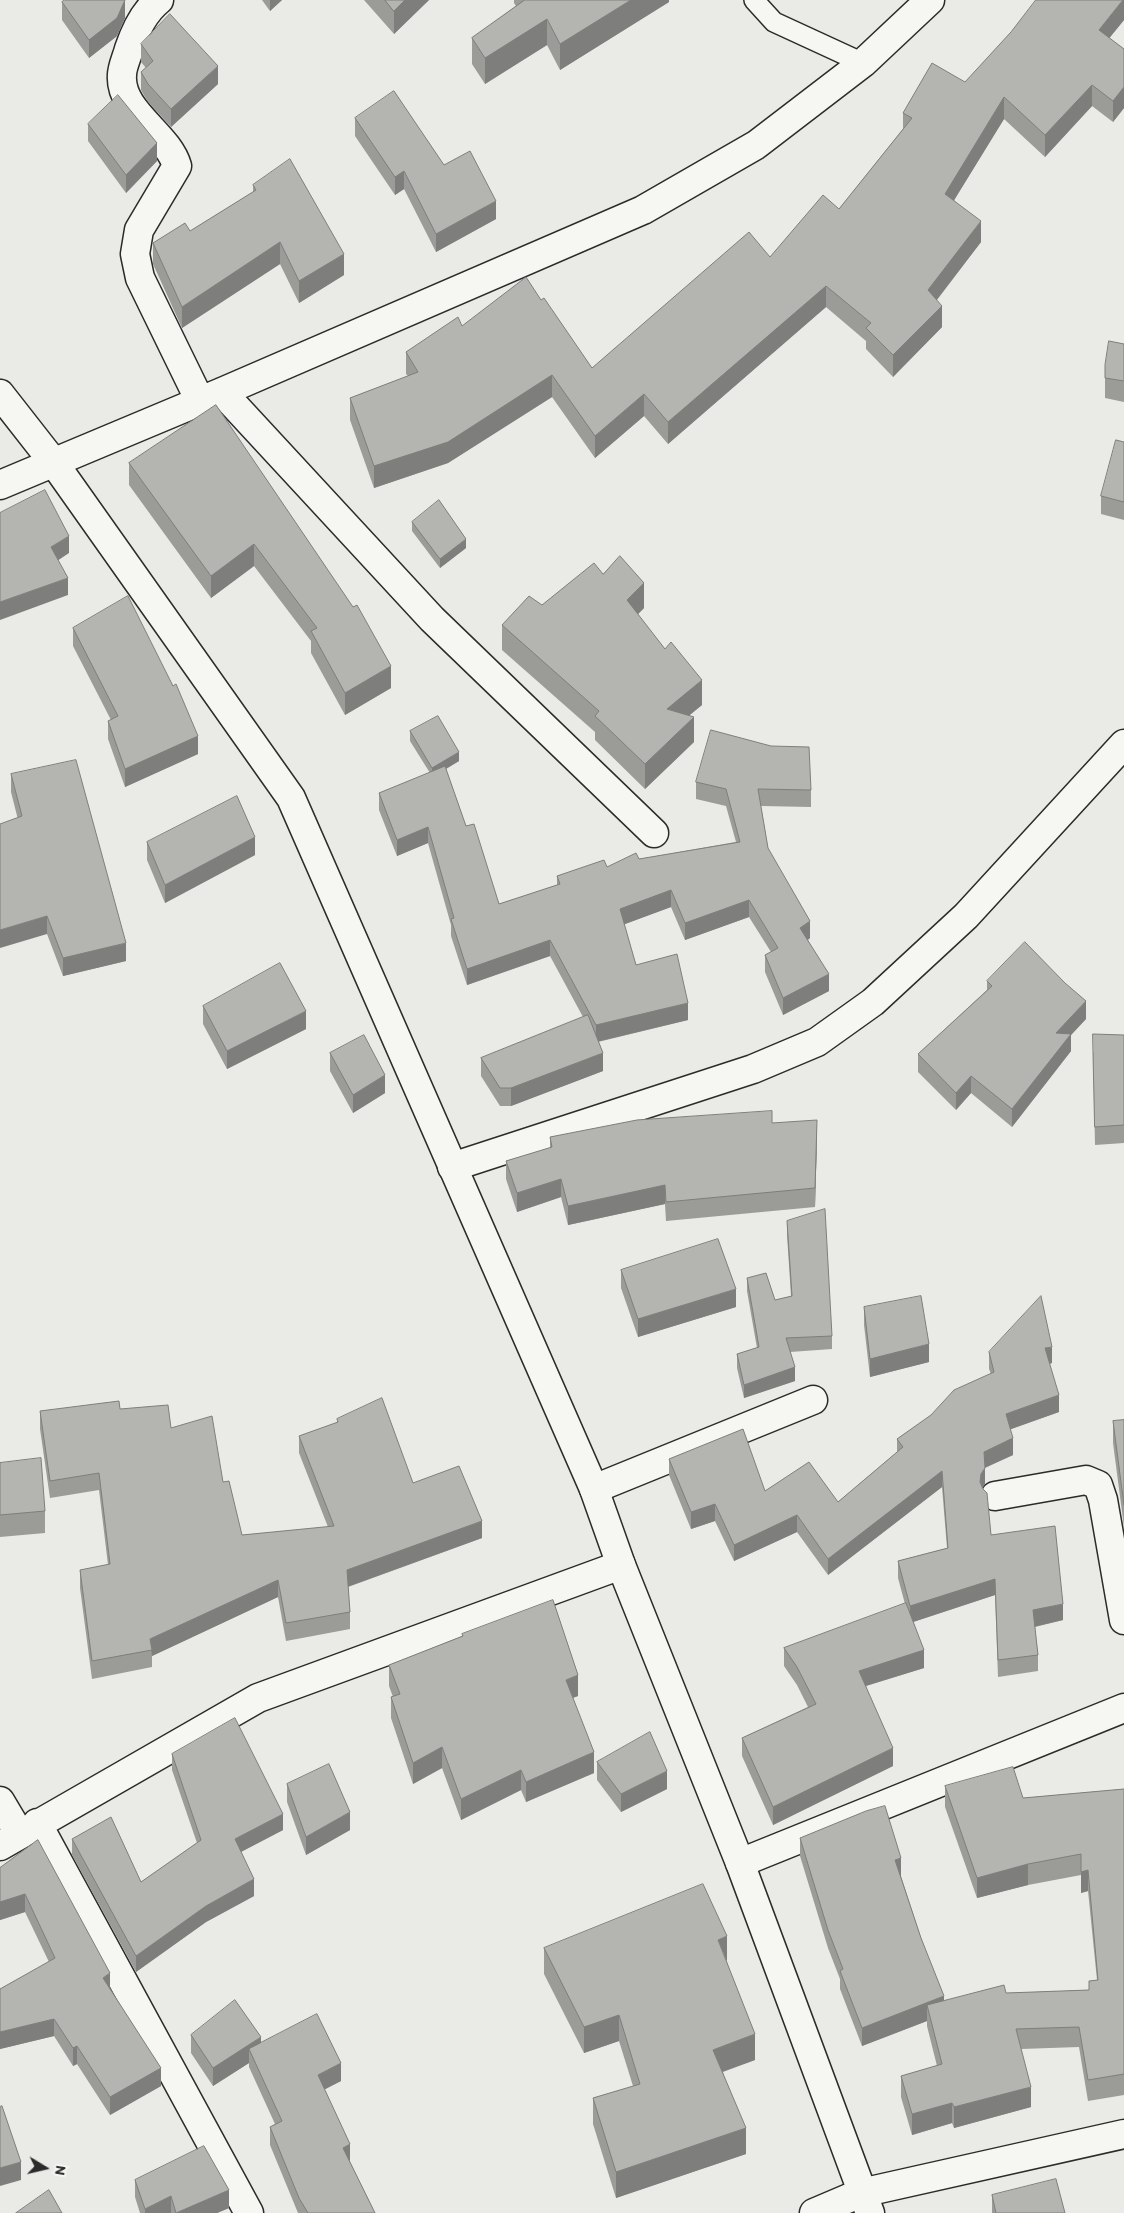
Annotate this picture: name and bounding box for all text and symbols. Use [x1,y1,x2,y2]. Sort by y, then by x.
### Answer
north arrow [20,2143,70,2193]
text: N [51,2164,69,2176]

